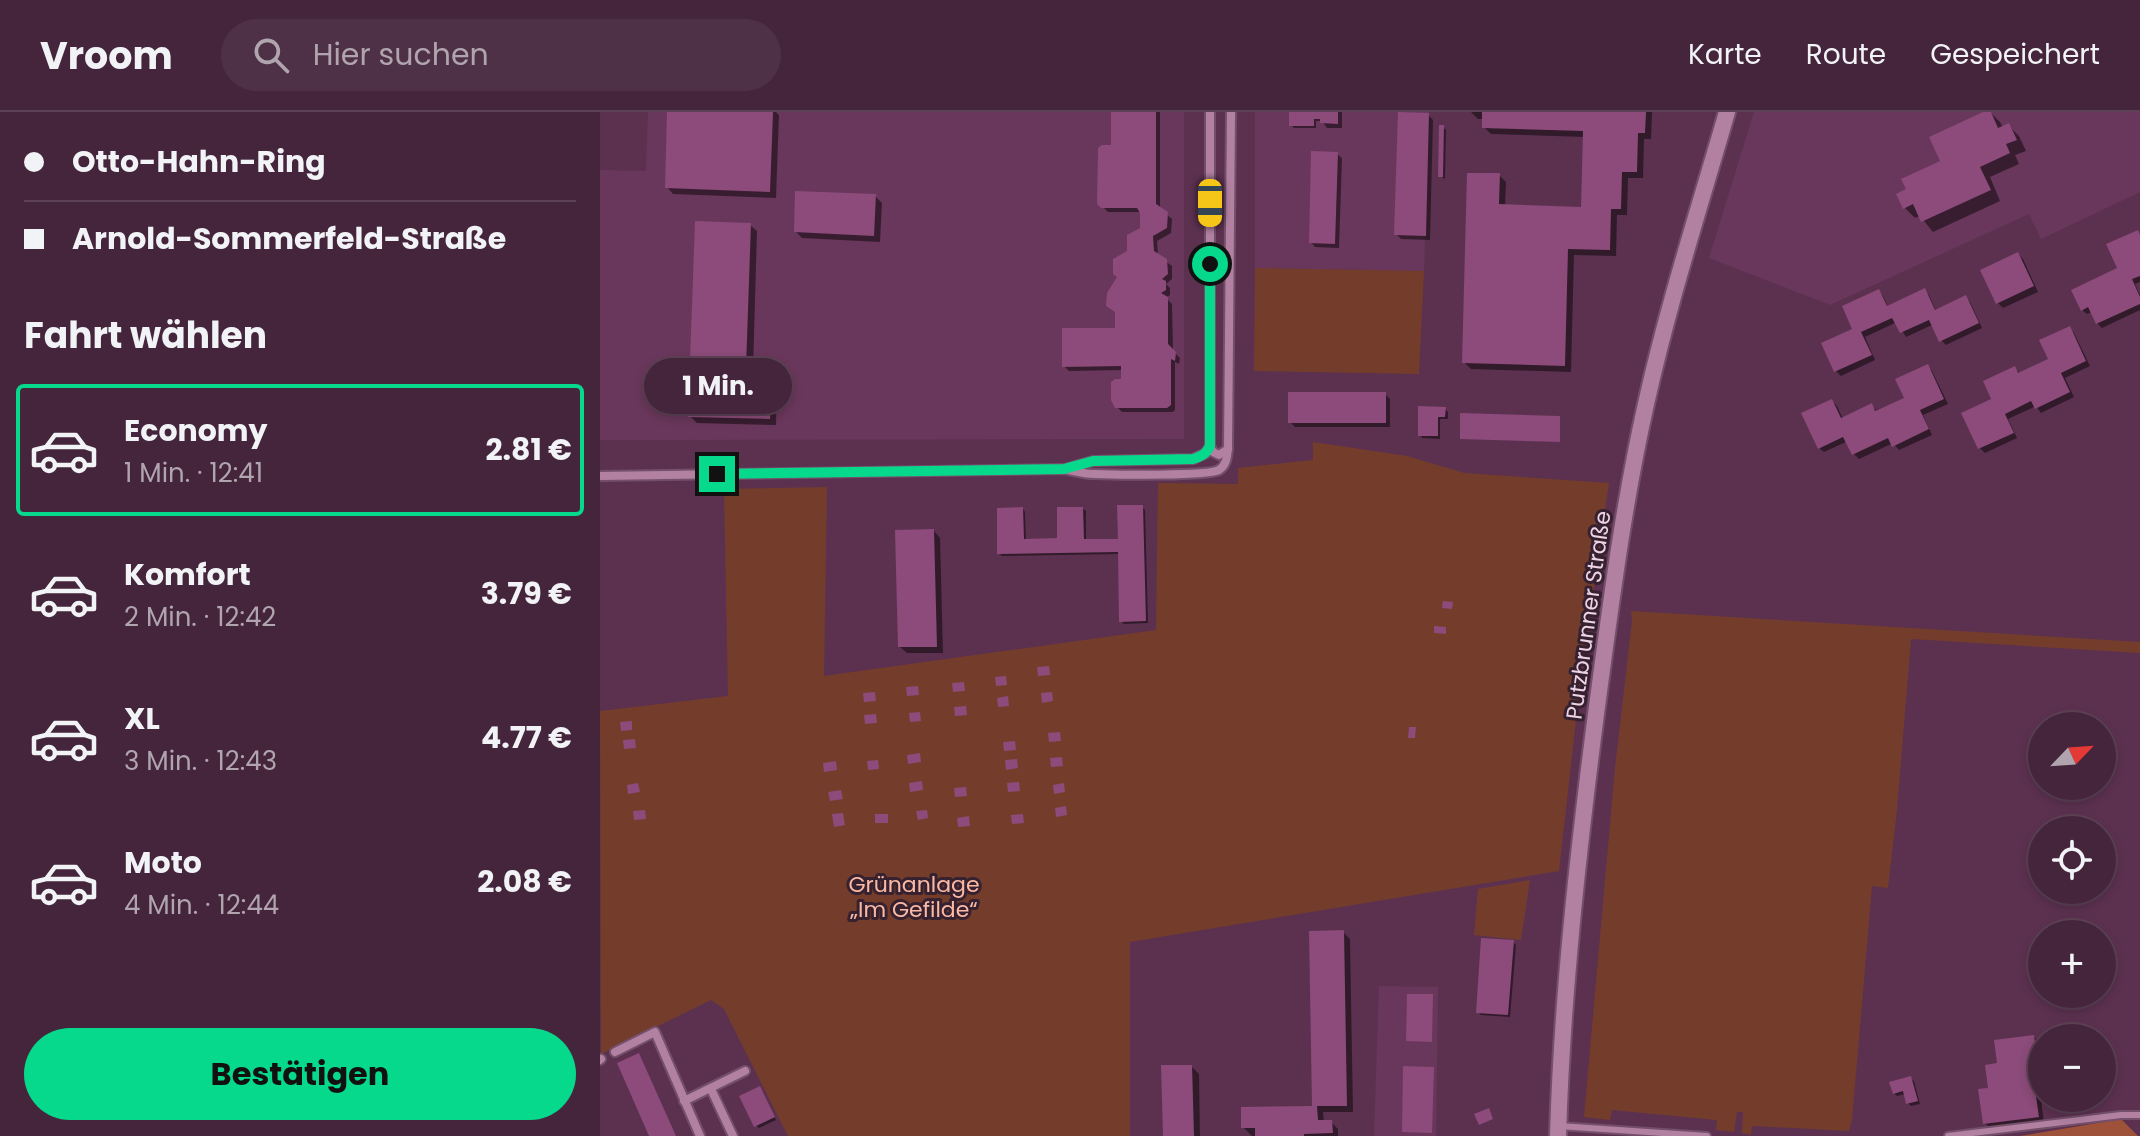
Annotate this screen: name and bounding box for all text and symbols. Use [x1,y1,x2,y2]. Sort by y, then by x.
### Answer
search box [221,19,781,91]
text: Vroom [40,29,173,82]
icon: search [249,33,293,77]
text: Hier suchen [313,33,489,76]
text: Karte [1688,35,1762,74]
text: Route [1806,35,1886,74]
text: Gespeichert [1930,35,2100,74]
text: Otto-Hahn-Ring [72,140,326,183]
car [1198,179,1222,227]
text: Arnold-Sommerfeld-Straße [72,217,506,260]
route start [1192,246,1228,282]
text: Fahrt wählen [24,310,267,361]
callout: 1 Min. [643,358,791,414]
text: 1 Min. [682,368,754,404]
text: Economy [124,409,268,452]
icon: car [28,414,100,486]
text: 2.81 € [485,428,572,471]
text: 1 Min. · 12:41 [124,455,263,491]
route end [699,456,735,492]
street label: Putzbrunner Straße [1558,509,1618,721]
text: Komfort [124,553,251,596]
icon: car [28,558,100,630]
text: 3.79 € [481,572,572,615]
text: 2 Min. · 12:42 [124,599,276,635]
text: XL [124,697,160,740]
icon: car [28,702,100,774]
north arrow [2028,712,2116,800]
map controls [2028,712,2116,1112]
text: 4.77 € [481,716,572,759]
text: 3 Min. · 12:43 [124,743,277,779]
button: locate [2028,816,2116,904]
text: Moto [124,841,202,884]
icon: car [28,846,100,918]
text: 2.08 € [477,860,572,903]
park label: Grünanlage „Im Gefilde“ [848,869,980,925]
text: 4 Min. · 12:44 [124,887,279,923]
button: + [2028,920,2116,1008]
button: − [2028,1024,2116,1112]
button: Bestätigen [24,1028,576,1120]

